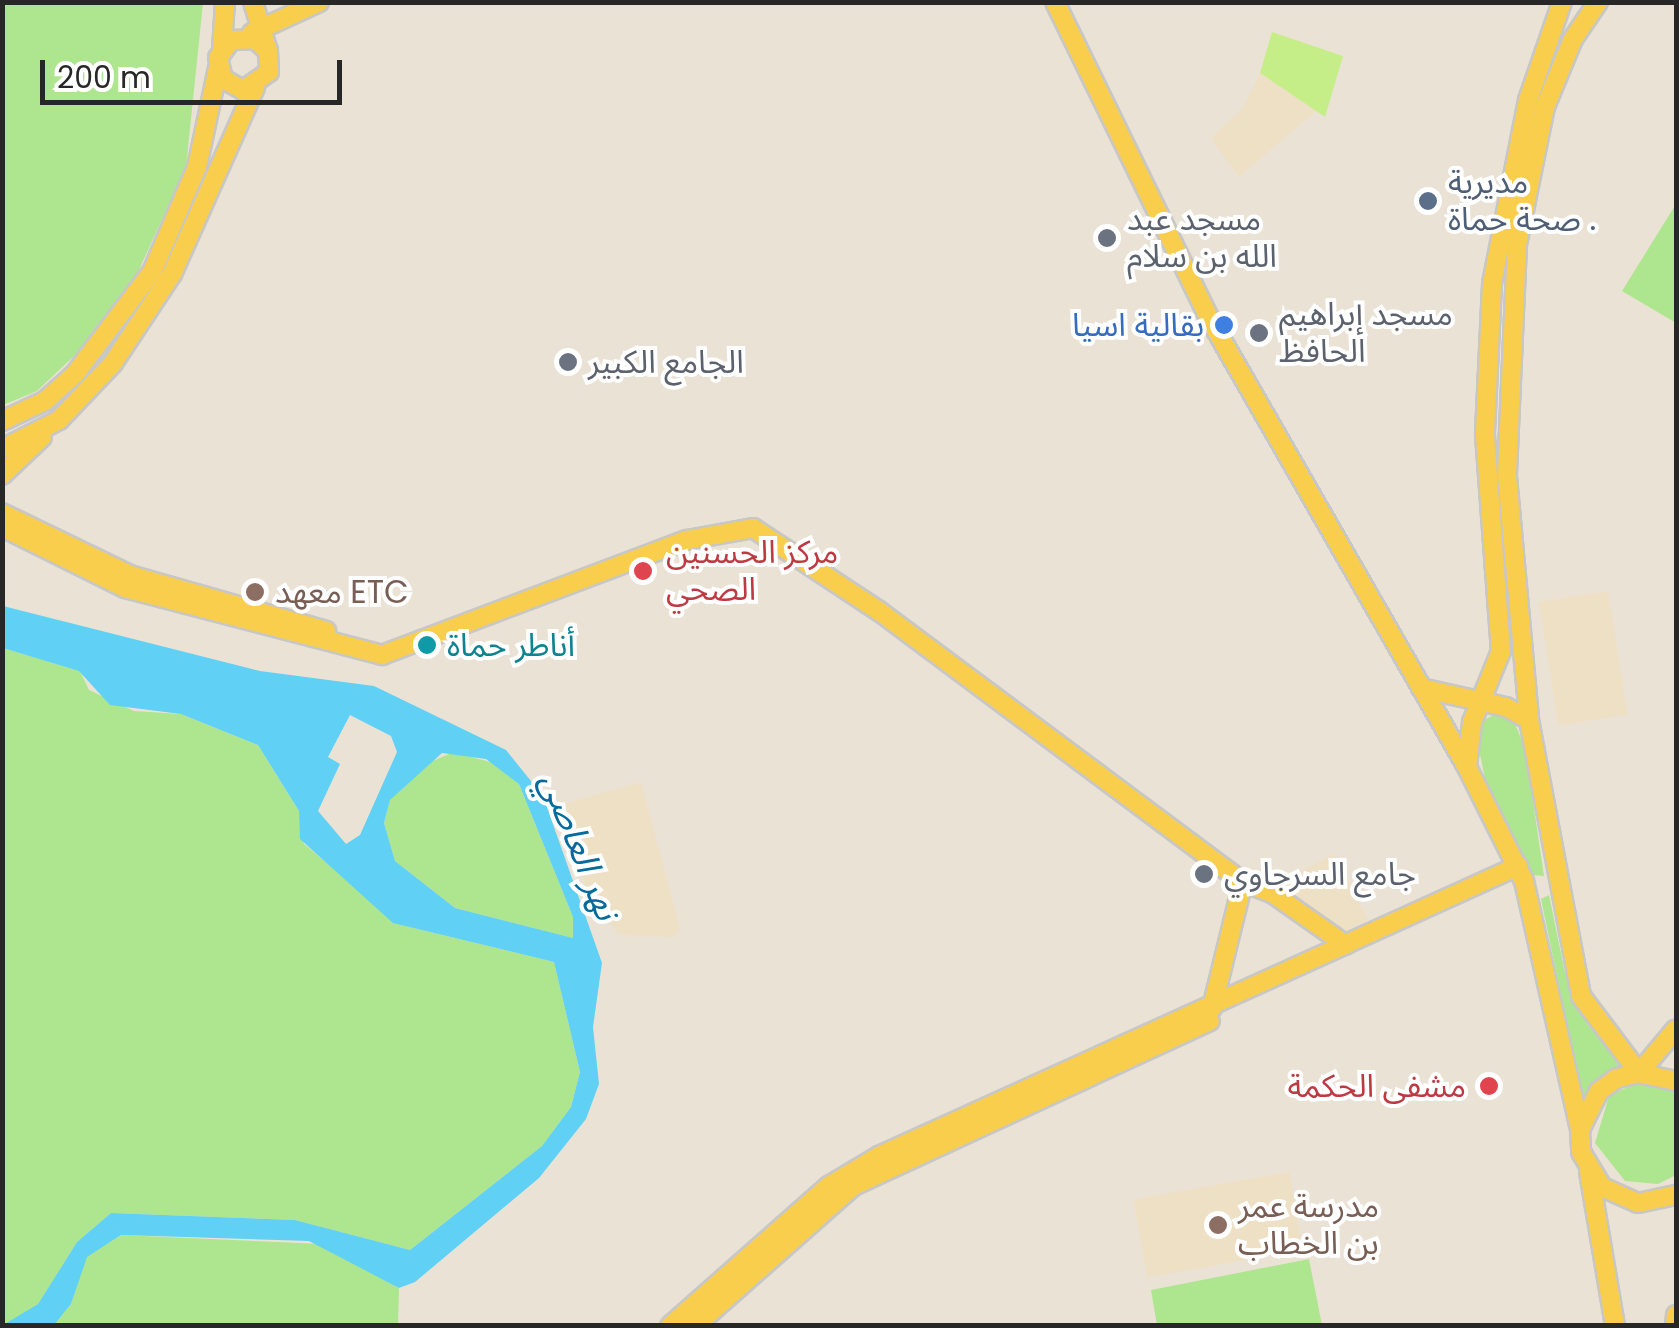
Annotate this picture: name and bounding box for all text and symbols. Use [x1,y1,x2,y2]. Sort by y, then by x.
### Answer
scale bar [45,40,348,102]
text: 200 m [57,56,151,99]
place label: مديرية صحة حماة . [1448,164,1596,239]
marker: مديرية صحة حماة . [1417,190,1439,212]
place label: مسجد عبد الله بن سلام [1127,201,1277,276]
marker: مسجد عبد الله بن سلام [1096,227,1118,249]
place label: مسجد إبراهيم الحافظ [1279,296,1453,371]
place label: بقالية اسيا [1072,306,1204,344]
marker: بقالية اسيا [1213,314,1235,336]
marker: مسجد إبراهيم الحافظ [1248,322,1270,344]
place label: الجامع الكبير [588,343,744,381]
marker: الجامع الكبير [557,351,579,373]
place label: مركز الحسنين الصحي [666,534,838,609]
marker: مركز الحسنين الصحي [630,558,656,584]
place label: معهد ETC [275,573,409,611]
marker: معهد ETC [244,581,266,603]
place label: أناطر حماة [447,626,575,664]
marker: أناطر حماة [416,634,438,656]
water label: نهر العاصي [532,766,628,926]
place label: جامع السرجاوي [1224,855,1416,893]
marker: جامع السرجاوي [1193,863,1215,885]
place label: مشفى الحكمة [1287,1067,1466,1105]
marker: مشفى الحكمة [1476,1073,1502,1099]
place label: مدرسة عمر بن الخطاب [1238,1188,1379,1263]
marker: مدرسة عمر بن الخطاب [1207,1214,1229,1236]

